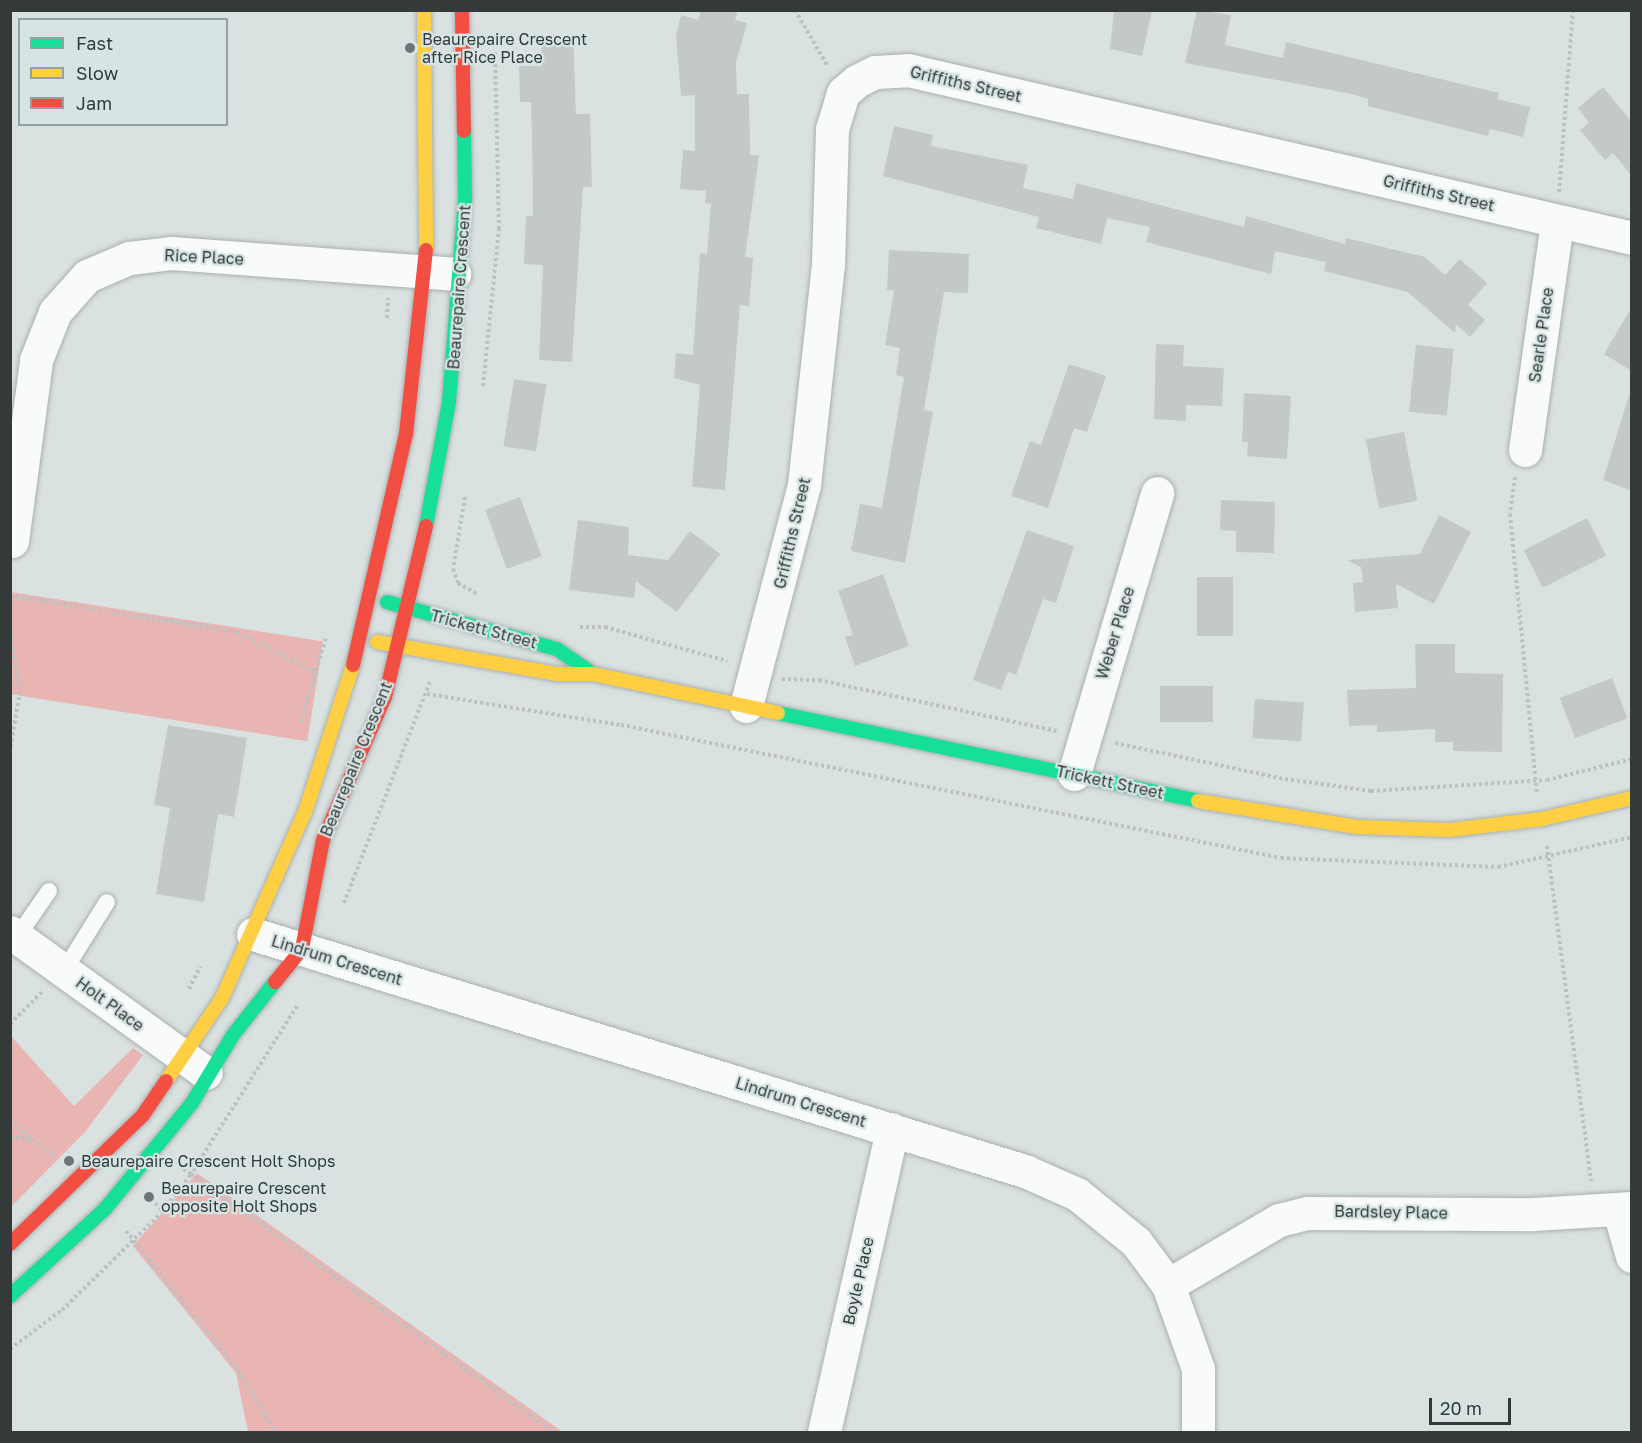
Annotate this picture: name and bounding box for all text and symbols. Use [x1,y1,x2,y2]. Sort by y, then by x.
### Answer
legend [18,18,228,126]
place label: Beaurepaire Crescent after Rice Place [422,29,587,67]
text: Fast [76,32,113,54]
marker: Beaurepaire Crescent after Rice Place [403,41,417,55]
text: Slow [76,62,118,84]
street label: Griffiths Street [908,62,1024,106]
text: Jam [76,92,112,114]
street label: Griffiths Street [1381,171,1497,215]
street label: Beaurepaire Crescent [444,204,474,370]
street label: Rice Place [164,245,244,269]
street label: Searle Place [1525,286,1557,384]
street label: Griffiths Street [770,475,814,591]
street label: Weber Place [1092,584,1138,682]
street label: Trickett Street [429,606,539,652]
street label: Beaurepaire Crescent [316,679,396,839]
street label: Trickett Street [1054,761,1166,803]
street label: Lindrum Crescent [269,931,405,989]
street label: Holt Place [72,973,148,1035]
street label: Lindrum Crescent [733,1073,869,1131]
place label: Beaurepaire Crescent Holt Shops [81,1151,335,1171]
marker: Beaurepaire Crescent Holt Shops [62,1154,76,1168]
place label: Beaurepaire Crescent opposite Holt Shops [161,1178,326,1216]
marker: Beaurepaire Crescent opposite Holt Shops [142,1190,156,1204]
street label: Bardsley Place [1334,1201,1448,1223]
street label: Boyle Place [839,1235,877,1327]
scale bar [1432,1386,1514,1424]
text: 20 m [1440,1397,1482,1419]

